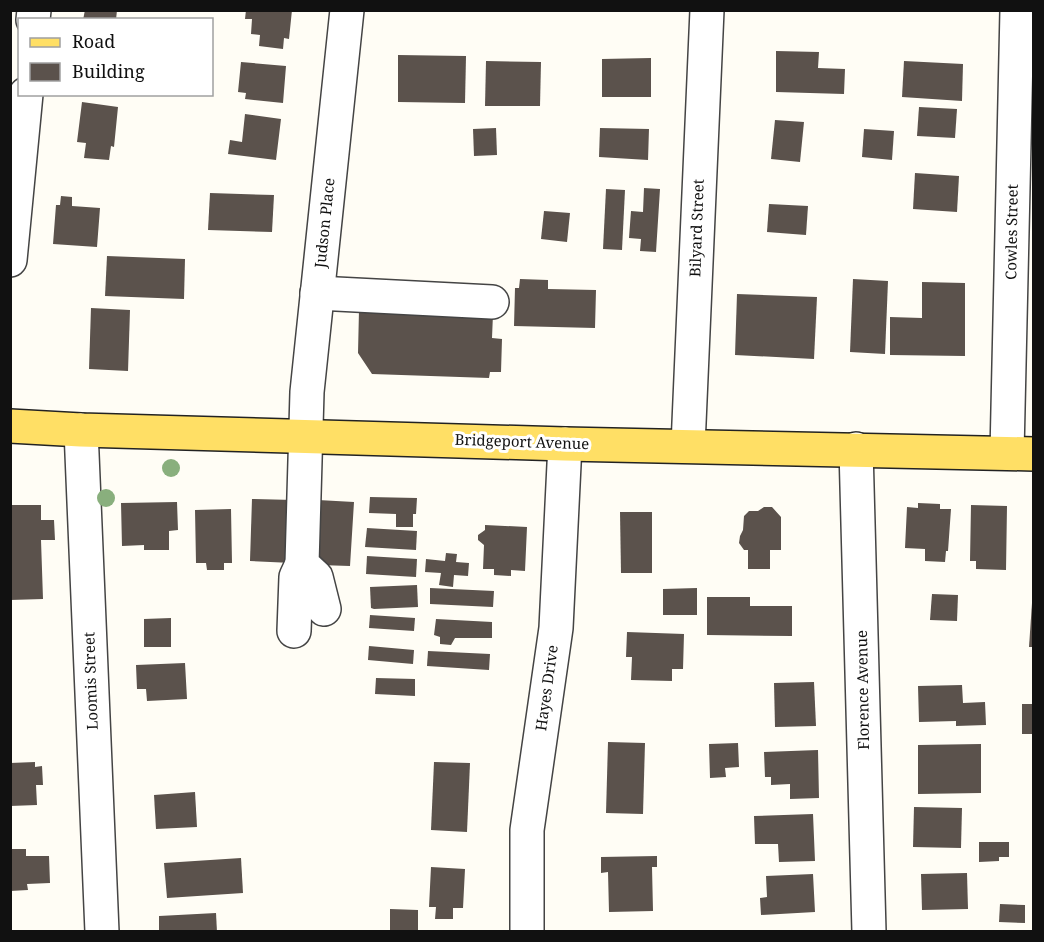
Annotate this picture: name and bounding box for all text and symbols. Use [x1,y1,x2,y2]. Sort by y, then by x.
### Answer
legend [18,18,213,96]
text: Road [72,29,115,53]
text: Building [72,59,145,83]
street label: Judson Place [309,177,339,270]
street label: Bilyard Street [684,179,708,277]
street label: Cowles Street [1000,184,1022,280]
street label: Bridgeport Avenue [454,429,590,453]
street label: Florence Avenue [851,630,873,750]
street label: Loomis Street [78,632,102,730]
street label: Hayes Drive [530,644,562,732]

